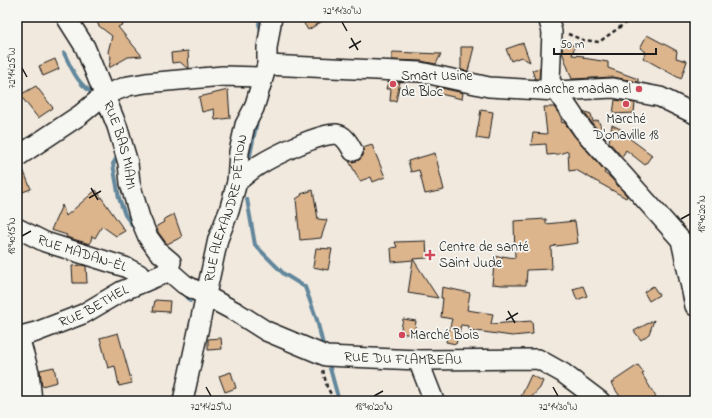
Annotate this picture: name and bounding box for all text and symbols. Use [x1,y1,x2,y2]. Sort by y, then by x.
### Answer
text: 72°14'30"W [323,4,362,19]
scale bar [554,30,656,56]
text: 50 m [560,36,584,54]
text: 72°14'25"W [5,47,20,88]
place label: Smart Usine de Bloc [401,66,473,103]
marker: Smart Usine de Bloc [388,79,398,89]
place label: marche madan el [533,79,631,100]
marker: marche madan el [634,84,644,94]
street label: RUE BAS MIAMI [97,98,142,192]
marker: Marché D'onaville 18 [621,99,631,109]
place label: Marché D'onaville 18 [592,109,659,146]
street label: RUE ALEXANDRE PÉTION [199,132,253,284]
text: 18°40'20"N [695,195,710,233]
text: 18°40'15"N [5,217,20,255]
street label: RUE MADAN-ÈL [33,229,130,278]
place label: Centre de santé Saint Jude [439,237,530,274]
marker: Centre de santé Saint Jude [424,249,436,261]
street label: RUE BETHEL [56,279,132,333]
place label: Marché Bois [410,325,479,346]
marker: Marché Bois [397,330,407,340]
street label: RUE DU FLAMBEAU [344,346,462,370]
text: 72°14'25"W [191,400,232,415]
text: 18°40'20"N [355,400,393,415]
text: 72°14'30"W [539,400,578,415]

